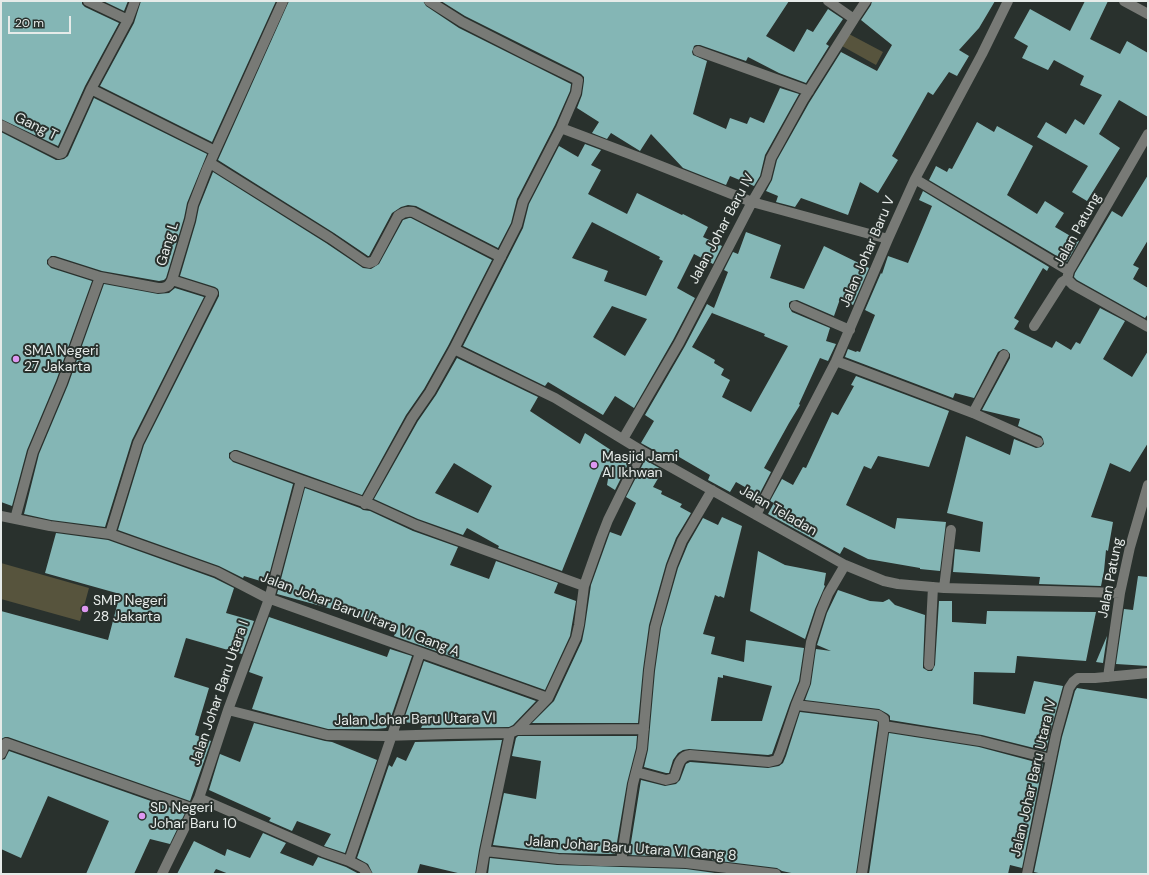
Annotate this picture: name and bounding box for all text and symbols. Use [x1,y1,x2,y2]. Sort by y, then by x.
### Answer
scale bar [10,8,73,34]
text: 20 m [15,15,44,31]
street label: Gang T [12,109,60,145]
street label: Jalan Johar Baru IV [686,171,758,287]
street label: Jalan Patung [1051,190,1105,270]
street label: Jalan Johar Baru V [837,194,899,310]
street label: Gang L [153,220,183,268]
place label: SMA Negeri 27 Jakarta [24,343,99,376]
marker: SMA Negeri 27 Jakarta [11,354,21,364]
place label: Masjid Jami Al Ikhwan [602,449,678,482]
marker: Masjid Jami Al Ikhwan [589,460,599,470]
street label: Jalan Teladan [736,482,820,540]
street label: Jalan Patung [1095,536,1127,620]
street label: Jalan Johar Baru Utara VI Gang A [258,569,462,661]
place label: SMP Negeri 28 Jakarta [93,593,166,626]
marker: SMP Negeri 28 Jakarta [80,604,90,614]
street label: Jalan Johar Baru Utara I [187,618,253,768]
street label: Jalan Johar Baru Utara IV [1008,697,1060,859]
street label: Jalan Johar Baru Utara VI [334,710,496,730]
place label: SD Negeri Johar Baru 10 [150,800,237,832]
marker: SD Negeri Johar Baru 10 [137,811,147,821]
street label: Jalan Johar Baru Utara VI Gang 8 [525,833,737,865]

